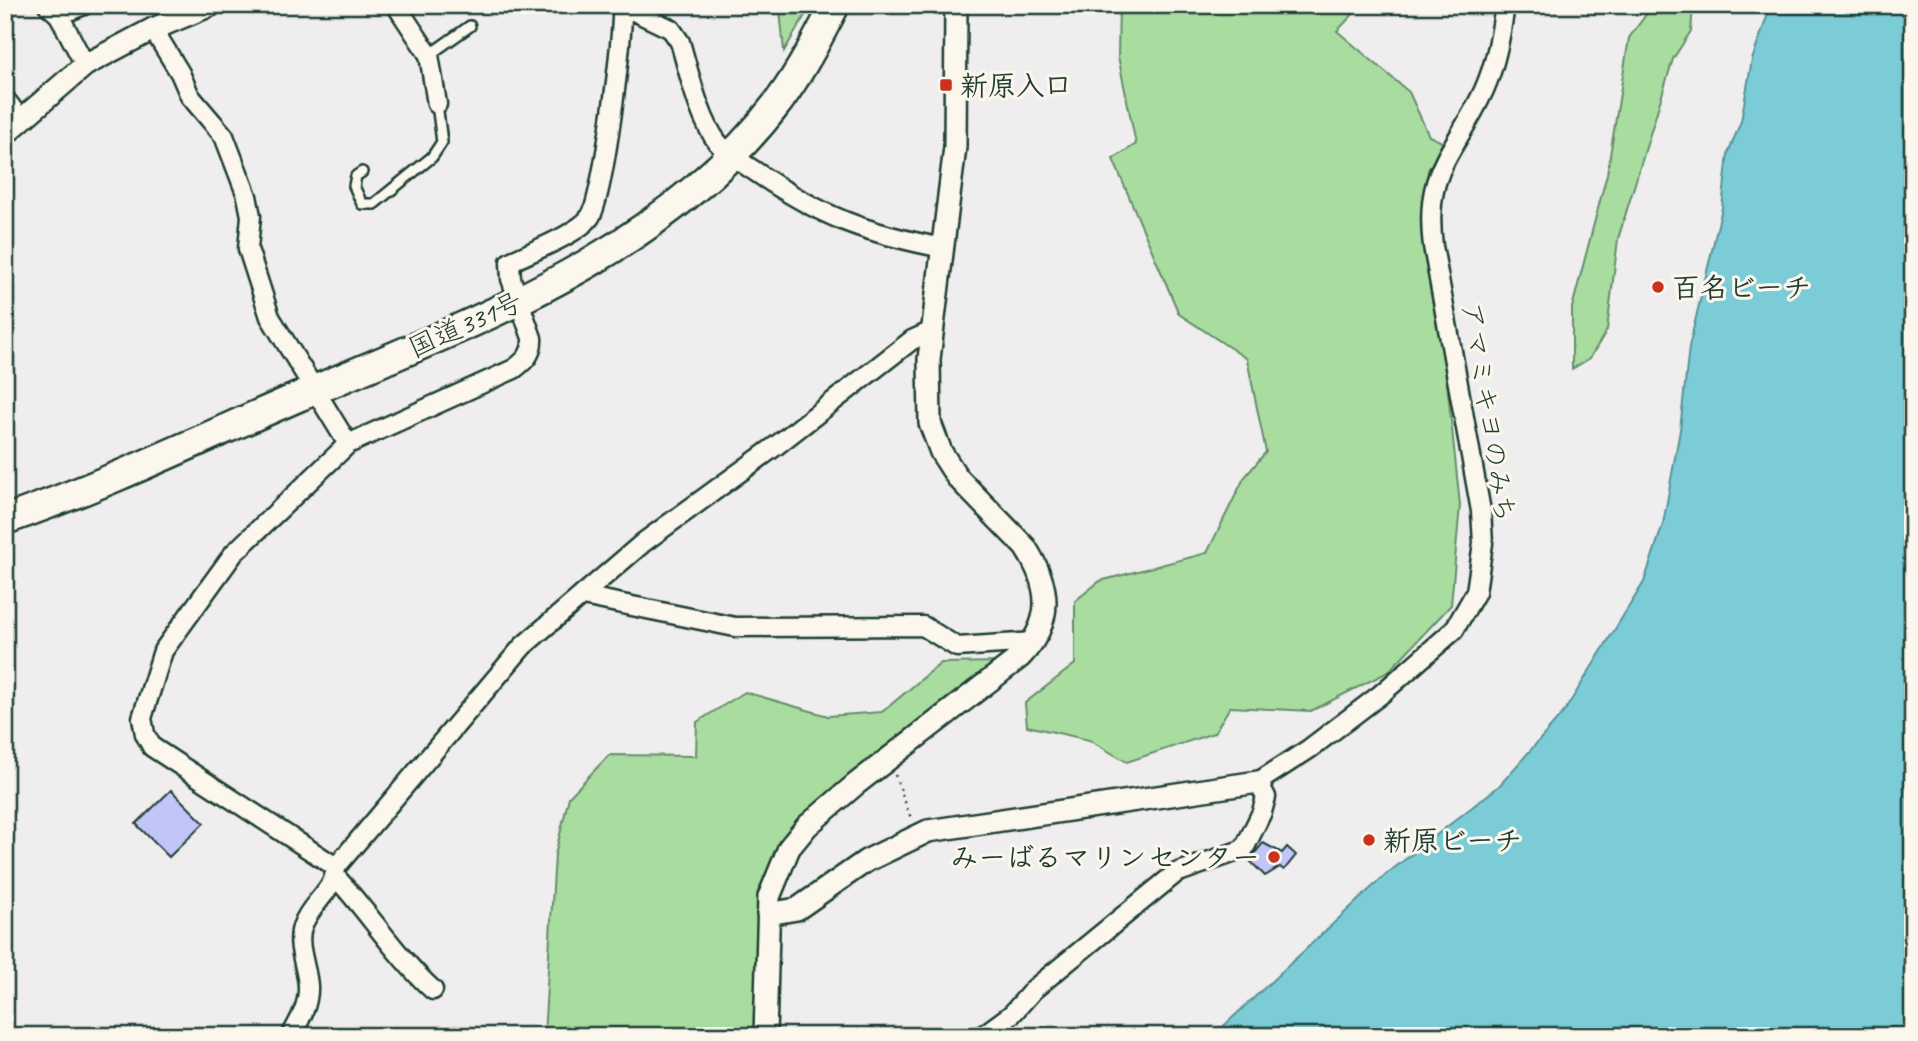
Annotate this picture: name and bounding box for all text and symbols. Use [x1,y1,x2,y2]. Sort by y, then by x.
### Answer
place label: 新原入口 [960,68,1072,103]
marker: 新原入口 [938,77,954,93]
place label: 百名ビーチ [1672,270,1811,305]
marker: 百名ビーチ [1650,279,1666,295]
street label: 国道331号 [402,284,528,365]
street label: アマミキヨのみち [1454,299,1523,525]
place label: 新原ビーチ [1383,823,1522,858]
marker: 新原ビーチ [1361,832,1377,848]
place label: みーばるマリンセンター [950,840,1260,875]
marker: みーばるマリンセンター [1266,849,1282,865]

